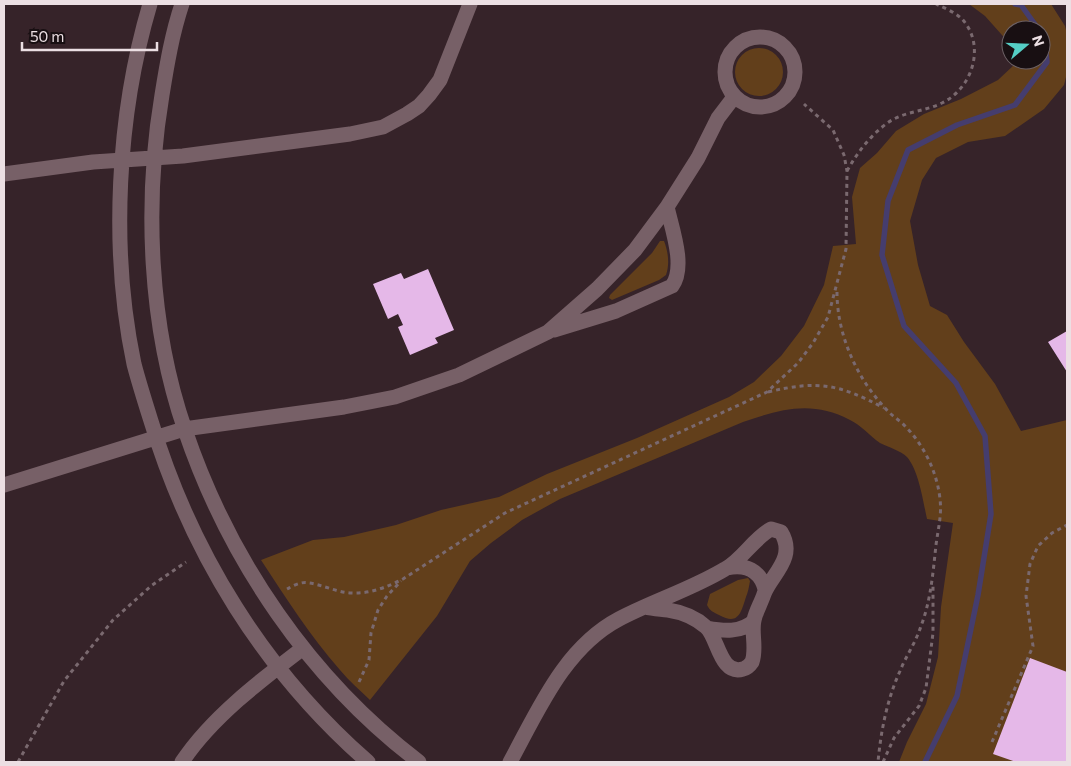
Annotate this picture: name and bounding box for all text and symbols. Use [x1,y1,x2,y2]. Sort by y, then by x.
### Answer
scale bar [22,20,158,52]
north arrow [1001,20,1051,70]
text: 50 m [30,27,64,45]
text: N [1029,33,1049,48]

